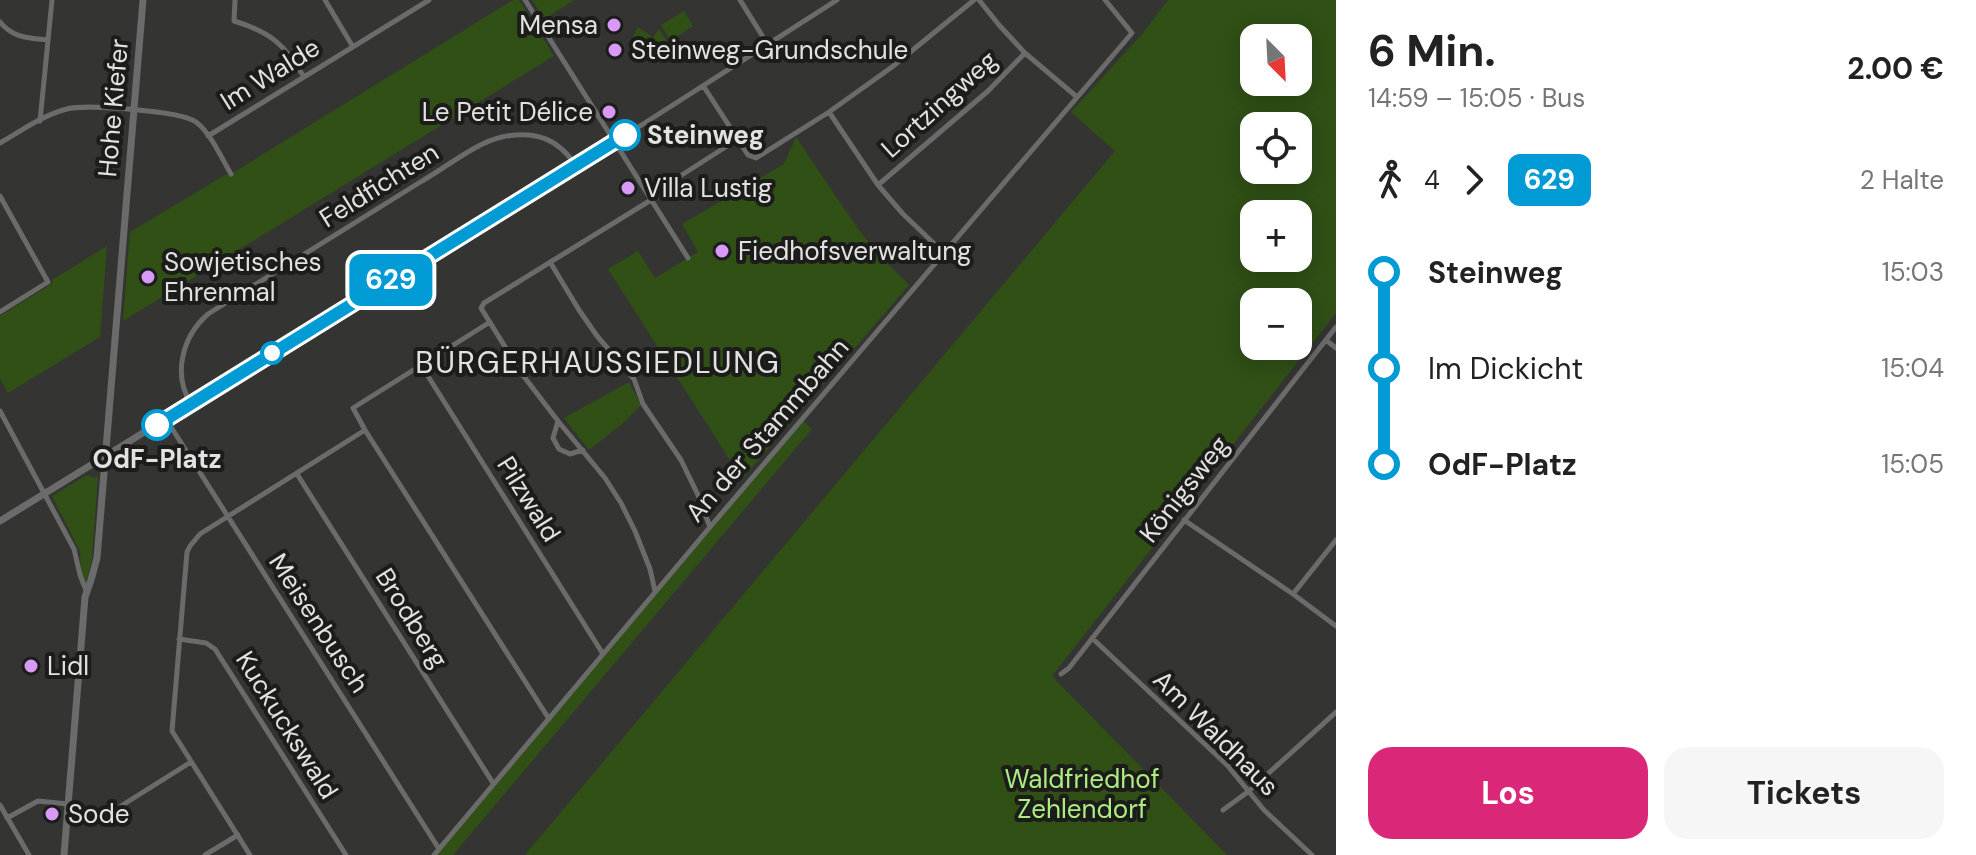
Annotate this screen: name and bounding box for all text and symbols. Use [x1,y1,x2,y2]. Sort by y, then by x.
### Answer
place label: Mensa [519,8,598,42]
marker: Mensa [605,16,623,34]
text: 6 Min. [1368,22,1496,80]
north arrow [1240,24,1312,96]
map controls [1240,24,1312,360]
street label: Im Walde [214,30,326,118]
place label: Steinweg-Grundschule [631,33,908,67]
street label: Hohe Kiefer [90,37,136,179]
marker: Steinweg-Grundschule [606,41,624,59]
street label: Lortzingweg [874,43,1004,165]
text: 2.00 € [1847,49,1944,88]
text: 14:59 – 15:05 · Bus [1368,81,1585,115]
place label: Le Petit Délice [422,95,593,129]
marker: Le Petit Délice [600,103,618,121]
button: locate [1240,112,1312,184]
place label: Steinweg [647,118,764,152]
marker: Steinweg [610,120,640,150]
street label: Feldfichten [313,135,445,235]
icon: walk [1368,158,1412,202]
icon: forward [1452,158,1496,202]
text: 629 [1524,161,1575,198]
text: 4 [1424,163,1440,197]
text: 2 Halte [1860,163,1944,197]
place label: Villa Lustig [644,171,772,205]
marker: Villa Lustig [619,179,637,197]
button: + [1240,200,1312,272]
place label: Fiedhofsverwaltung [738,234,972,268]
marker: Fiedhofsverwaltung [713,242,731,260]
place label: Sowjetisches Ehrenmal [164,245,322,309]
text: Steinweg [1428,253,1563,292]
line badge: 629 [345,254,437,306]
text: 15:03 [1882,255,1944,289]
text: 629 [365,261,417,298]
marker: Sowjetisches Ehrenmal [139,268,157,286]
button: − [1240,288,1312,360]
street label: An der Stammbahn [678,331,856,529]
unlabelled marker [261,342,283,364]
district label: BÜRGERHAUSSIEDLUNG [415,343,781,382]
text: Im Dickicht [1428,349,1583,388]
text: 15:04 [1881,351,1944,385]
marker: OdF-Platz [142,410,172,440]
street label: Königsweg [1132,429,1236,549]
place label: OdF-Platz [93,442,221,476]
text: OdF-Platz [1428,445,1577,484]
text: 15:05 [1881,447,1944,481]
street label: Pilzwald [490,450,568,548]
street label: Meisenbusch [261,547,377,699]
street label: Brodberg [368,562,456,674]
street label: Kuckuckswald [228,645,346,805]
place label: Lidl [47,649,89,683]
marker: Lidl [22,657,40,675]
street label: Am Waldhaus [1146,663,1286,803]
button: Los [1368,747,1648,839]
button: Tickets [1664,747,1944,839]
park label: Waldfriedhof Zehlendorf [1004,762,1160,826]
place label: Sode [68,797,130,831]
marker: Sode [43,805,61,823]

